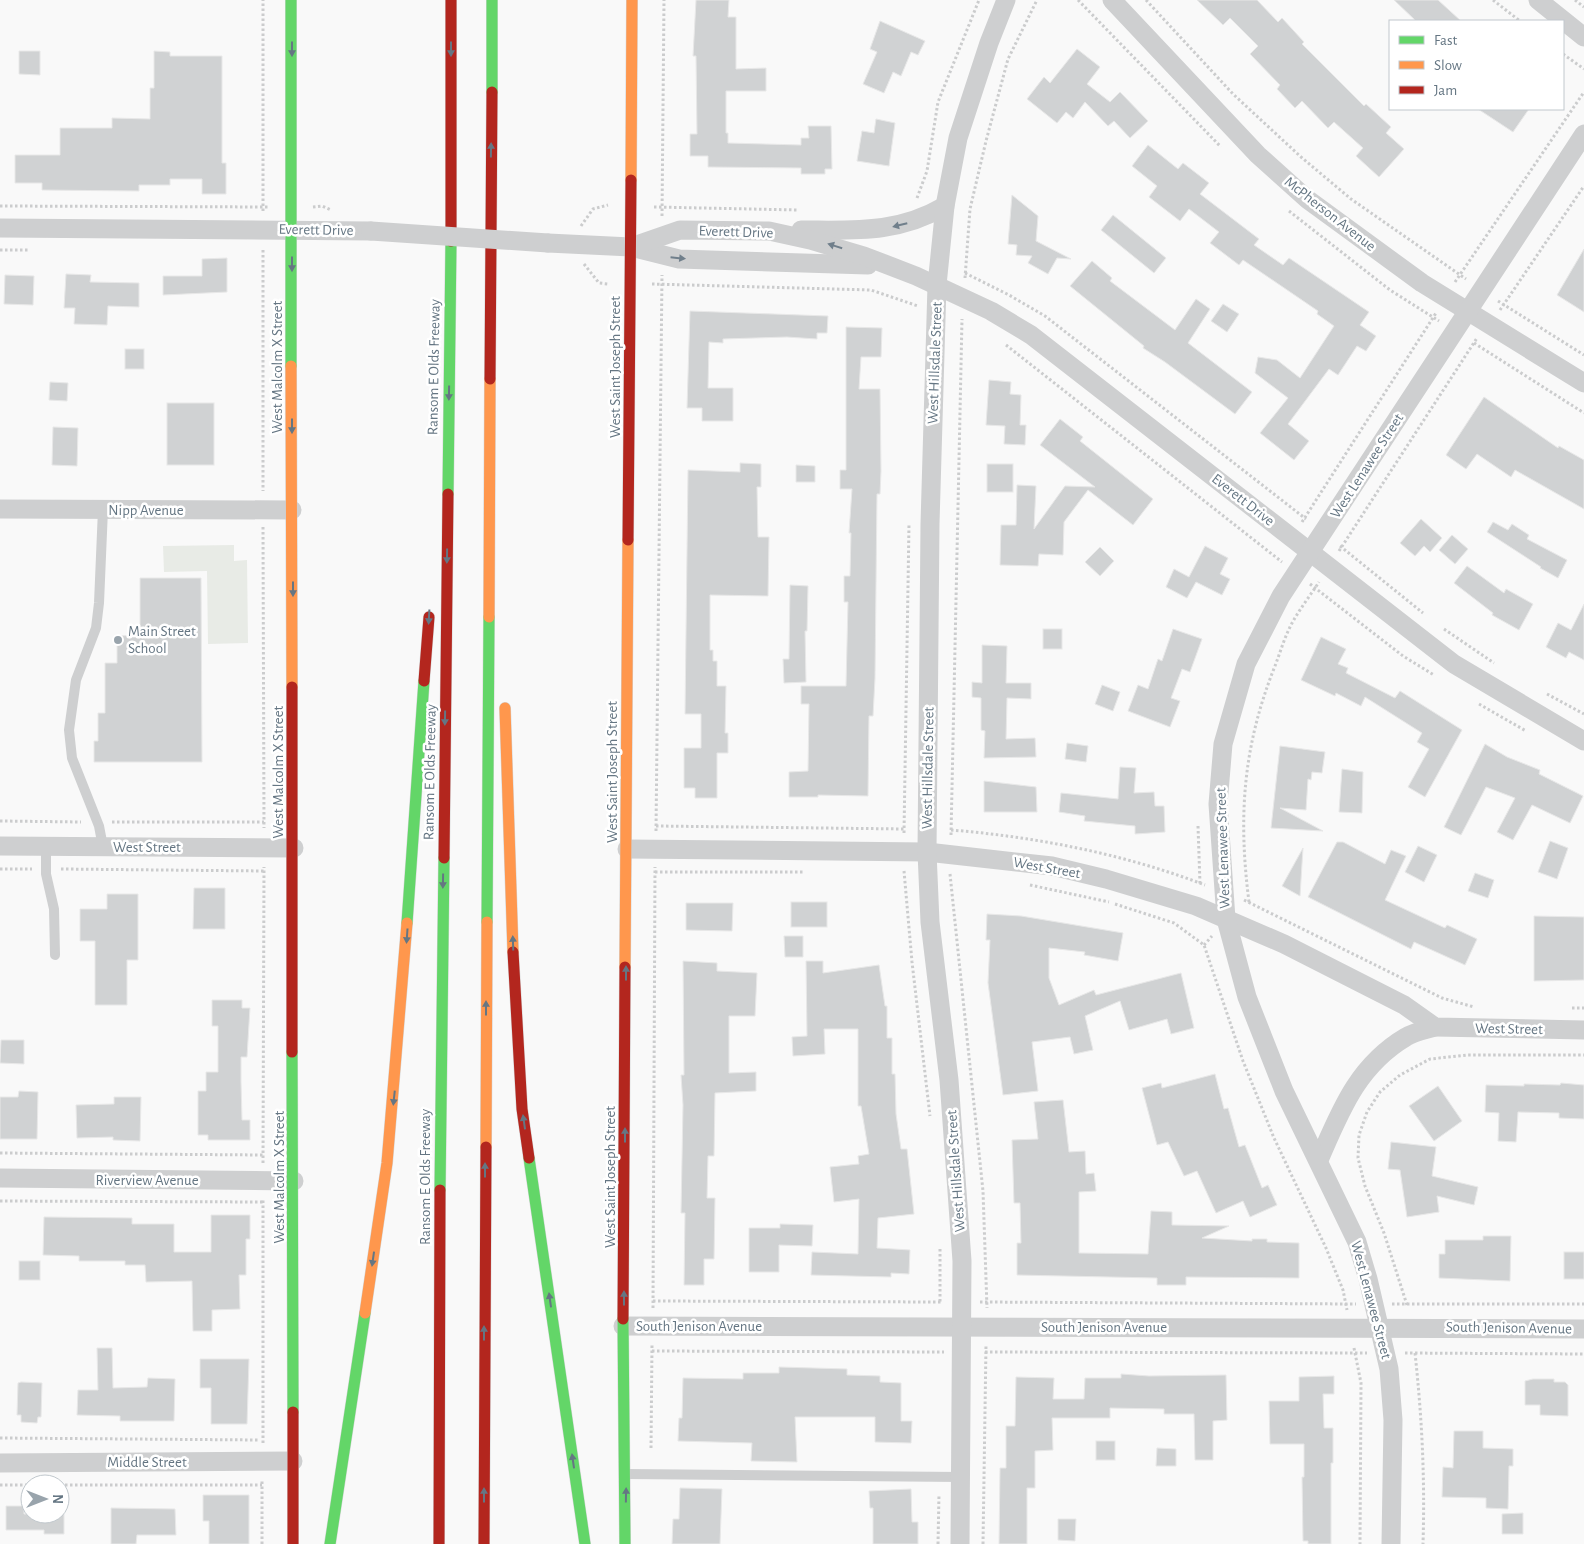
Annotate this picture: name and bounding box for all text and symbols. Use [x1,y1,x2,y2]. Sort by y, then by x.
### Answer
legend [1389,20,1564,110]
text: Fast [1434,33,1458,48]
one-way arrow [288,41,296,57]
one-way arrow [447,41,455,57]
text: Slow [1434,58,1462,73]
text: Jam [1434,83,1457,98]
one-way arrow [487,142,495,158]
street label: McPherson Avenue [1282,174,1378,254]
street label: Everett Drive [278,222,354,238]
one-way arrow [893,222,908,230]
street label: Everett Drive [698,223,774,241]
one-way arrow [828,242,843,250]
one-way arrow [671,254,687,262]
one-way arrow [288,256,296,272]
street label: West Saint Joseph Street [608,296,623,438]
street label: Ransom E Olds Freeway [425,298,443,435]
street label: West Malcolm X Street [270,300,285,433]
street label: West Hillsdale Street [925,301,945,424]
one-way arrow [445,385,453,401]
street label: West Lenawee Street [1328,411,1406,521]
one-way arrow [288,418,296,434]
street label: Everett Drive [1209,471,1277,529]
street label: Nipp Avenue [108,503,184,518]
one-way arrow [443,548,451,564]
one-way arrow [289,581,297,597]
one-way arrow [424,609,432,625]
place label: Main Street School [128,624,196,656]
marker: Main Street School [112,634,124,646]
street label: West Saint Joseph Street [605,701,620,843]
street label: Ransom E Olds Freeway [421,703,439,840]
street label: West Malcolm X Street [271,705,286,838]
street label: West Hillsdale Street [919,706,937,829]
one-way arrow [441,710,449,726]
street label: West Lenawee Street [1213,787,1233,909]
street label: West Street [113,840,181,855]
street label: West Street [1012,855,1082,881]
one-way arrow [439,873,447,889]
one-way arrow [403,929,411,945]
one-way arrow [509,934,517,950]
one-way arrow [622,965,630,981]
one-way arrow [482,1000,490,1016]
street label: West Street [1475,1021,1543,1037]
one-way arrow [390,1091,398,1107]
street label: West Saint Joseph Street [603,1106,618,1248]
street label: Ransom E Olds Freeway [418,1108,433,1245]
street label: West Hillsdale Street [944,1109,968,1233]
street label: West Malcolm X Street [272,1110,287,1243]
one-way arrow [520,1114,528,1130]
one-way arrow [621,1127,629,1143]
one-way arrow [481,1162,489,1178]
street label: Riverview Avenue [95,1173,199,1188]
street label: West Lenawee Street [1348,1239,1394,1361]
one-way arrow [368,1252,376,1268]
one-way arrow [620,1290,628,1306]
one-way arrow [546,1292,554,1308]
street label: South Jenison Avenue [636,1319,762,1334]
street label: South Jenison Avenue [1446,1319,1572,1337]
street label: South Jenison Avenue [1041,1320,1167,1335]
one-way arrow [480,1325,488,1341]
one-way arrow [569,1453,577,1469]
street label: Middle Street [107,1455,187,1470]
north arrow [20,1474,70,1524]
one-way arrow [480,1487,488,1503]
one-way arrow [622,1487,630,1503]
text: N [50,1494,64,1504]

